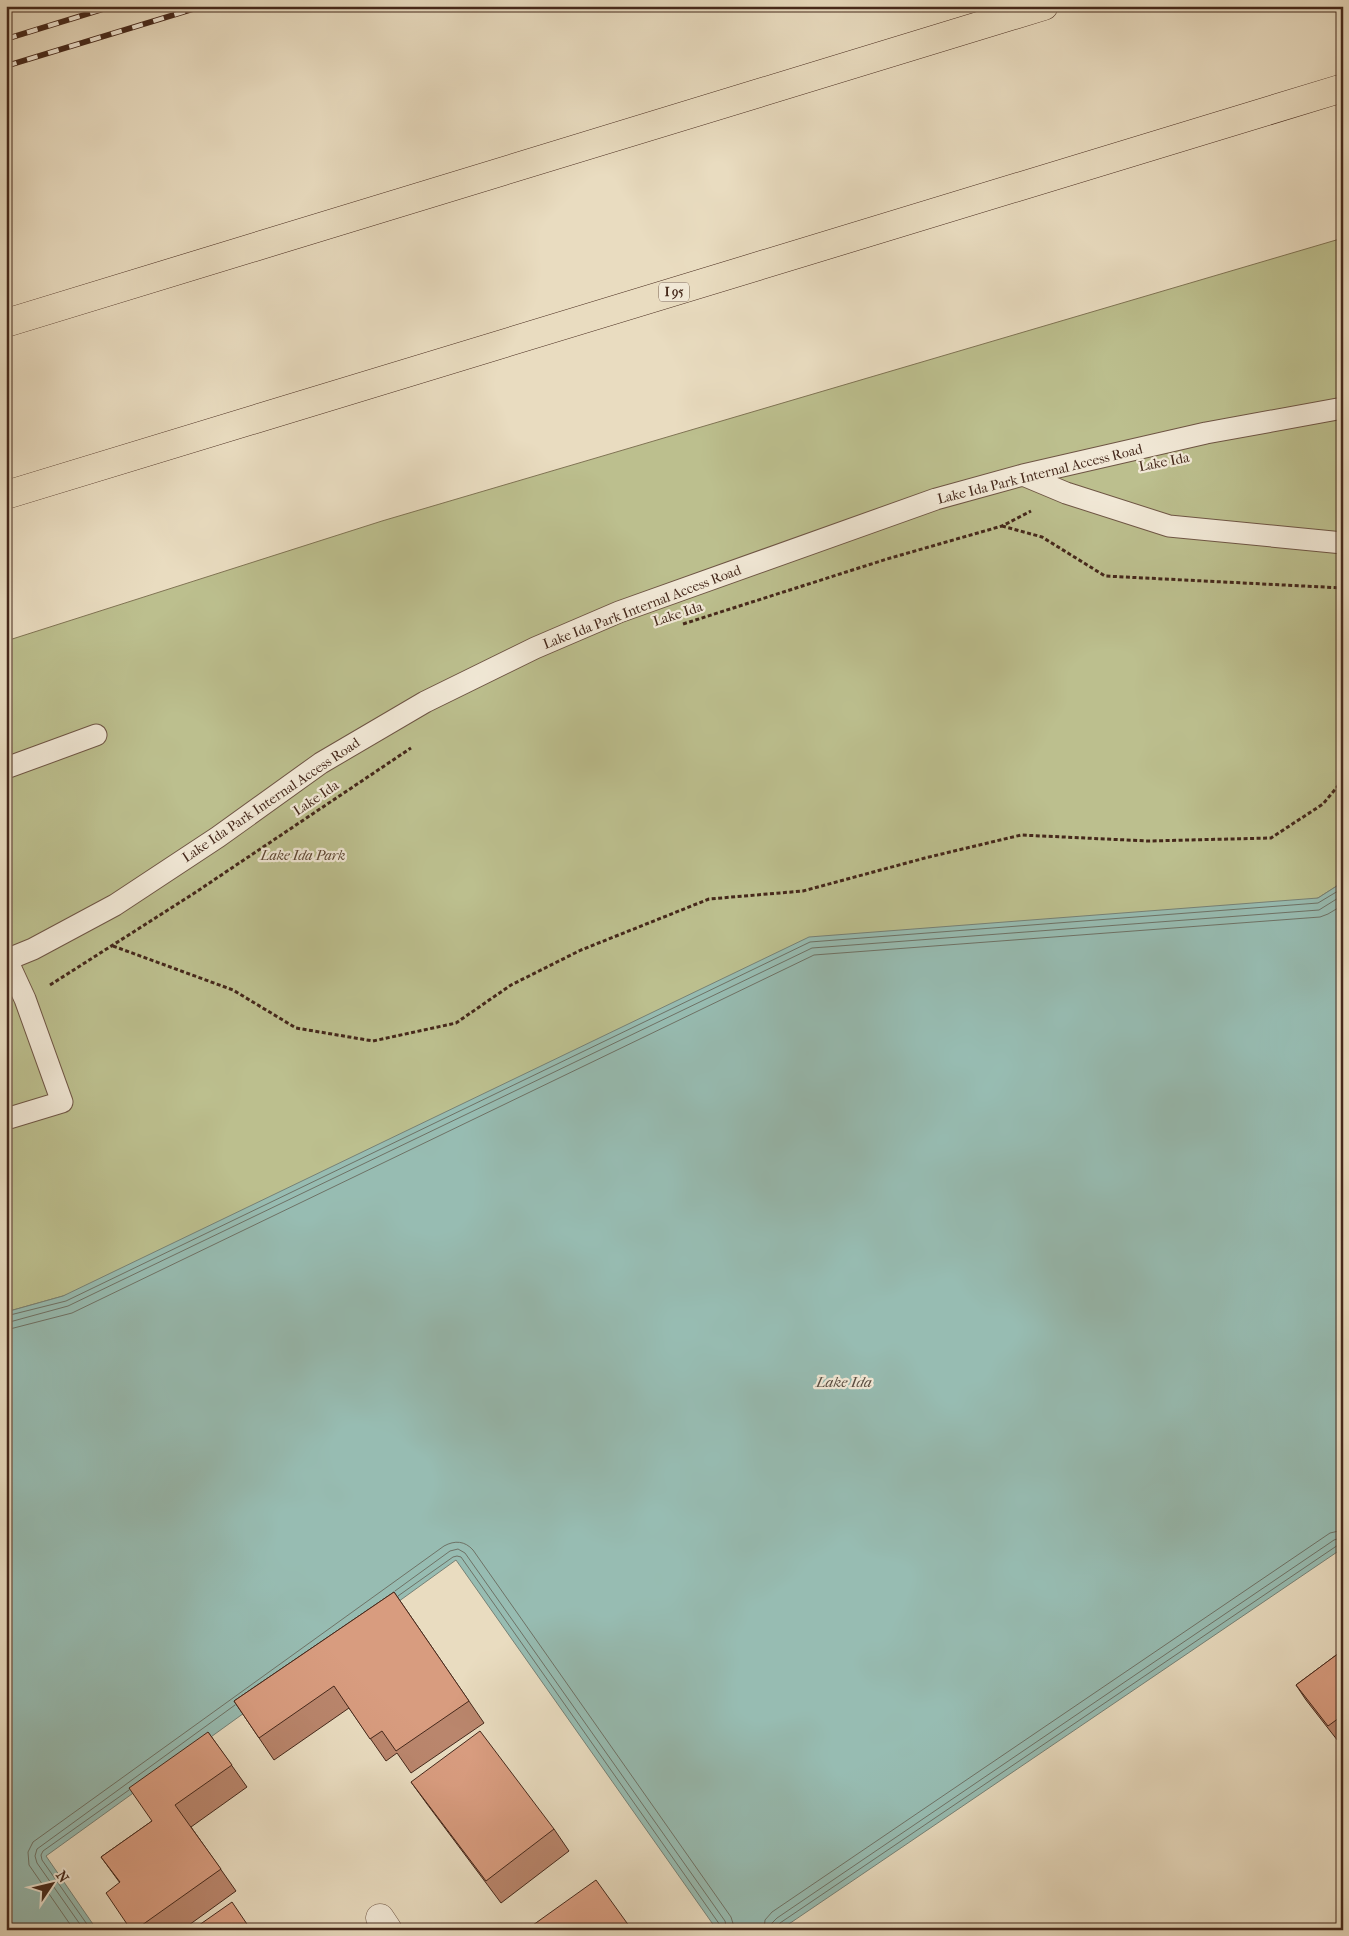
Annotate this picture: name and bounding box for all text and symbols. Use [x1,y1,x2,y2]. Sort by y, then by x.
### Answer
road number: I 95 [659,282,689,302]
street label: Lake Ida Park Internal Access Road [936,440,1145,508]
street label: Lake Ida [1137,449,1191,475]
street label: Lake Ida Park Internal Access Road [541,561,743,653]
street label: Lake Ida [651,598,705,630]
street label: Lake Ida Park Internal Access Road [179,734,363,866]
street label: Lake Ida [290,776,342,819]
park label: Lake Ida Park [261,847,345,863]
water label: Lake Ida [815,1373,872,1391]
north arrow [28,1858,78,1908]
text: N [52,1868,72,1886]

